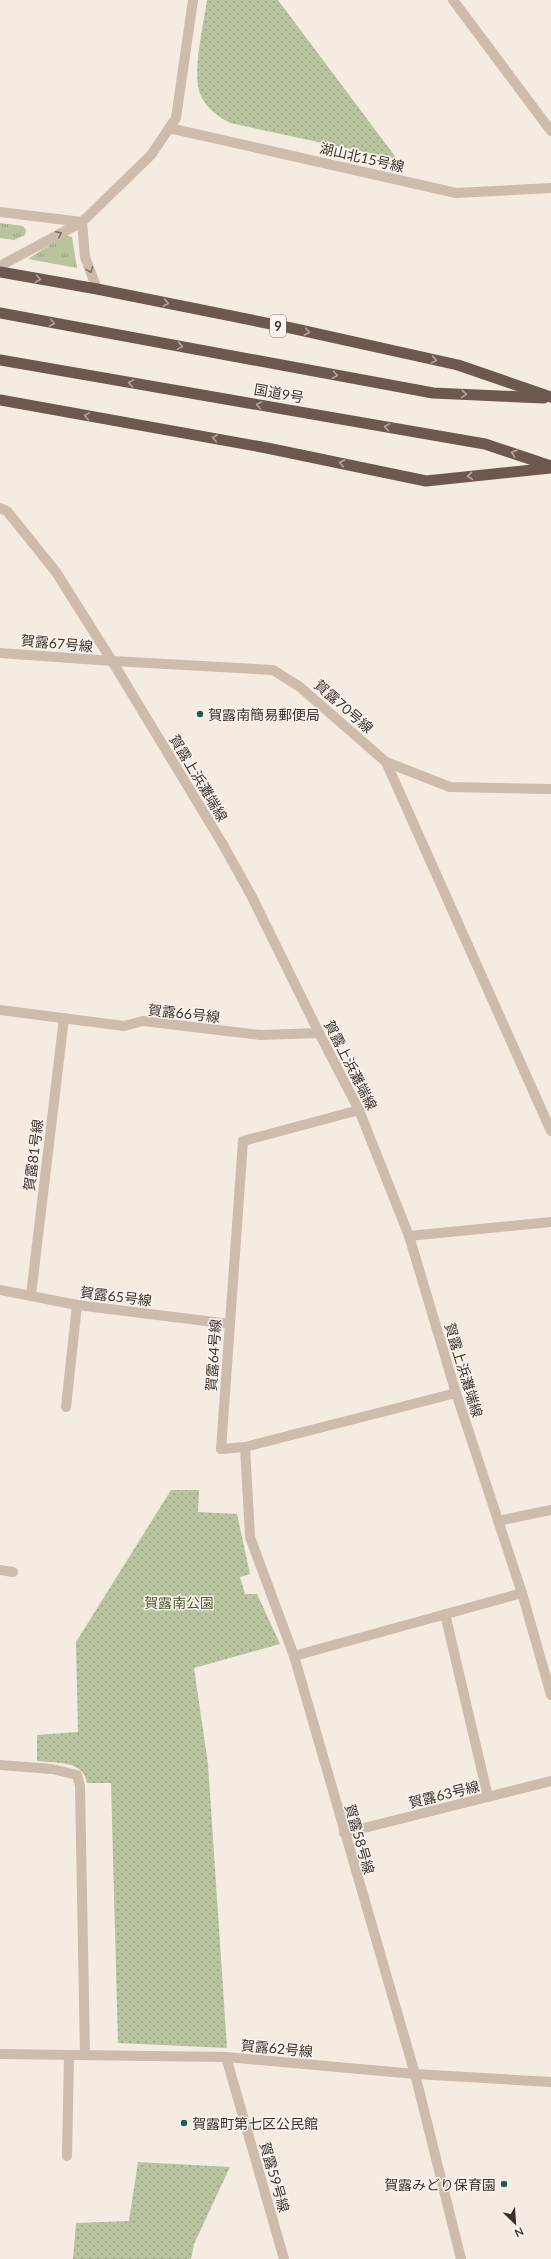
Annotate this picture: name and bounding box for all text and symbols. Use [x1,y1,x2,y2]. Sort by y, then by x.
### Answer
street label: 湖山北15号線 [318,139,406,175]
one-way arrow [55,231,62,239]
one-way arrow [85,266,93,273]
one-way arrow [35,274,42,283]
one-way arrow [163,298,169,307]
road number: 9 [270,315,286,337]
one-way arrow [49,318,55,326]
one-way arrow [304,327,310,335]
one-way arrow [177,342,183,350]
one-way arrow [431,355,437,363]
one-way arrow [332,370,338,379]
one-way arrow [128,379,134,388]
street label: 国道9号 [253,380,305,406]
one-way arrow [461,390,467,399]
one-way arrow [256,401,262,410]
one-way arrow [84,412,90,420]
one-way arrow [384,423,390,432]
one-way arrow [212,435,218,443]
one-way arrow [511,450,518,458]
one-way arrow [339,460,346,468]
one-way arrow [467,472,473,481]
street label: 賀露67号線 [20,631,94,655]
street label: 賀露70号線 [311,676,377,736]
place label: 賀露南簡易郵便局 [208,706,320,723]
marker: 賀露南簡易郵便局 [195,709,205,719]
street label: 賀露上浜灘端線 [166,732,232,824]
street label: 賀露66号線 [147,1001,221,1025]
street label: 賀露上浜灘端線 [321,1017,381,1113]
street label: 賀露81号線 [20,1118,46,1192]
street label: 賀露65号線 [79,1283,153,1309]
street label: 賀露64号線 [202,1318,224,1392]
street label: 賀露上浜灘端線 [442,1321,486,1419]
park label: 賀露南公園 [144,1594,214,1611]
street label: 賀露63号線 [407,1777,481,1811]
street label: 賀露58号線 [342,1802,378,1876]
street label: 賀露62号線 [240,2036,314,2060]
place label: 賀露町第七区公民館 [192,2115,318,2132]
marker: 賀露町第七区公民館 [179,2118,189,2128]
street label: 賀露59号線 [257,2140,293,2214]
place label: 賀露みどり保育園 [384,2176,496,2193]
marker: 賀露みどり保育園 [499,2179,509,2189]
north arrow [495,2203,535,2243]
text: N [513,2225,526,2240]

